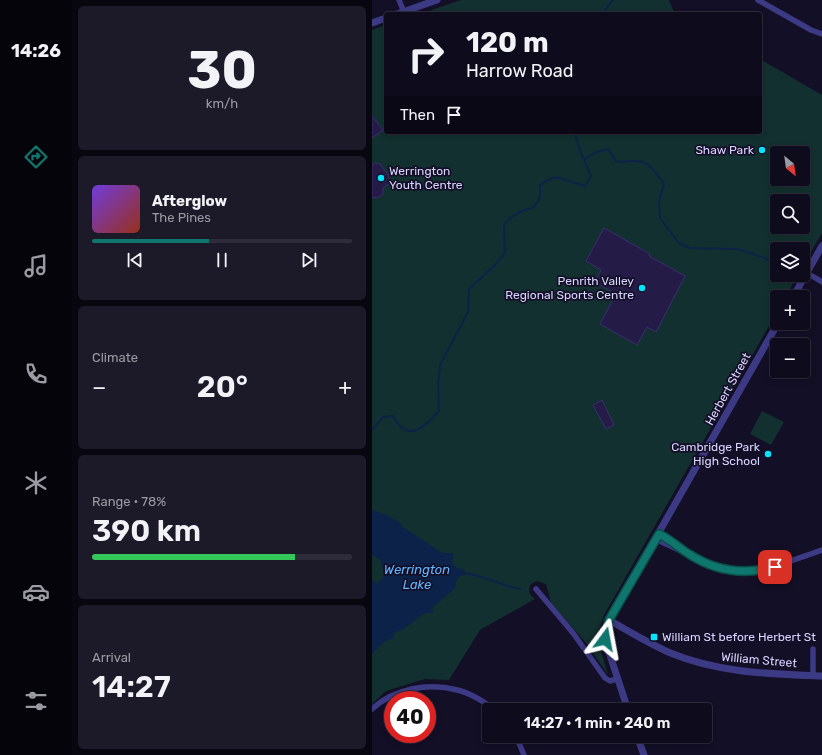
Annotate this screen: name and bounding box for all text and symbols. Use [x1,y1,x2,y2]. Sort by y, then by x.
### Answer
text: 120 m [466,26,549,59]
icon: right [400,28,452,80]
text: 30 [187,39,257,101]
text: 14:26 [11,40,61,62]
text: Harrow Road [466,60,573,82]
text: km/h [206,96,238,111]
icon: arrive [443,104,465,126]
text: Then [400,106,435,124]
icon: directions [22,143,50,171]
place label: Shaw Park [695,143,755,157]
marker: Shaw Park [757,145,767,155]
north arrow [770,146,810,186]
map controls [770,146,810,378]
place label: Werrington Youth Centre [389,164,463,192]
marker: Werrington Youth Centre [376,173,386,183]
text: Afterglow [152,192,227,210]
button: search [770,194,810,234]
text: The Pines [152,210,211,225]
button: layers [770,242,810,282]
icon: previous [124,249,146,271]
icon: pause [211,249,233,271]
icon: next [298,249,320,271]
icon: music [22,252,50,280]
place label: Penrith Valley Regional Sports Centre [505,274,634,302]
marker: Penrith Valley Regional Sports Centre [637,283,647,293]
button: + [770,290,810,330]
button: − [770,338,810,378]
text: Climate [92,350,138,365]
street label: Herbert Street [702,350,754,428]
icon: phone [22,360,50,388]
text: 20° [197,369,248,405]
text: − [92,374,106,401]
text: + [338,374,352,401]
place label: Cambridge Park High School [671,440,761,468]
marker: Cambridge Park High School [763,449,773,459]
icon: climate [22,469,50,497]
text: Range · 78% [92,494,166,509]
text: 390 km [92,513,201,549]
pin [758,550,792,584]
icon: arrive [764,556,786,578]
water label: Werrington Lake [384,562,450,592]
icon: car [22,578,50,606]
position arrow [584,618,626,660]
place label: William St before Herbert St [662,630,816,644]
marker: William St before Herbert St [649,632,659,642]
text: Arrival [92,650,131,665]
street label: William Street [720,650,798,670]
text: 14:27 [92,669,171,705]
icon: filters [22,687,50,715]
speed limit sign: 40 [384,691,436,743]
text: 14:27 · 1 min · 240 m [524,714,670,732]

